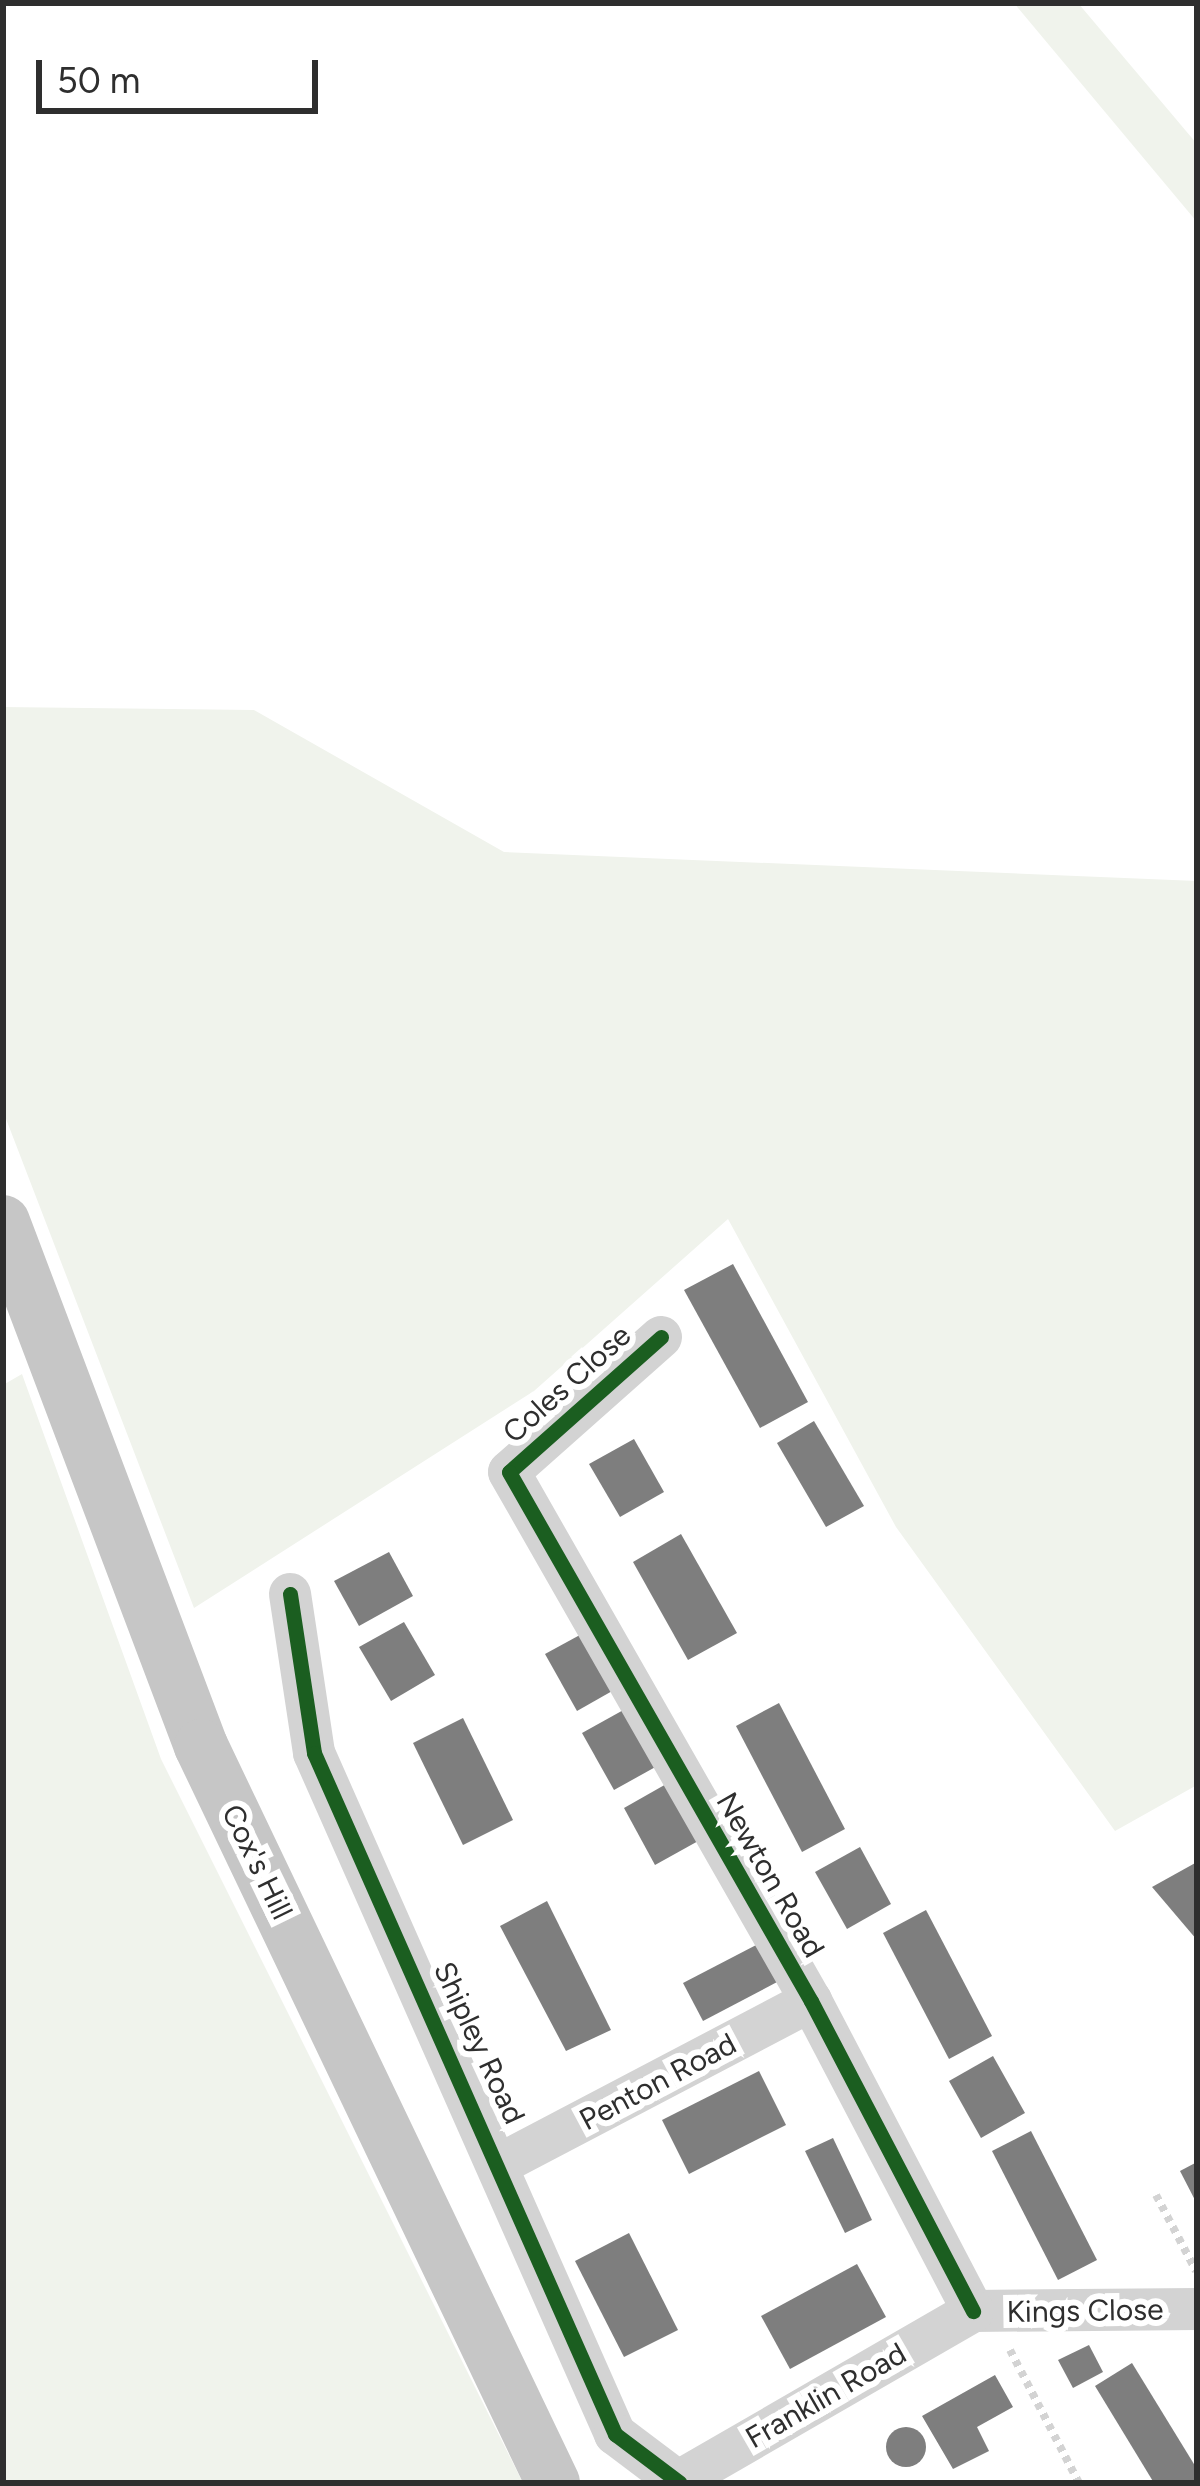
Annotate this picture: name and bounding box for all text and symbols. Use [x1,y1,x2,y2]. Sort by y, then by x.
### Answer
scale bar [42,36,324,110]
text: 50 m [57,59,140,102]
street label: Coles Close [496,1317,638,1451]
street label: Newton Road [708,1786,832,1964]
street label: Cox's Hill [214,1799,300,1925]
street label: Shipley Road [426,1956,532,2130]
street label: Penton Road [574,2026,742,2138]
street label: Kings Close [1006,2292,1164,2330]
street label: Franklin Road [739,2336,913,2456]

